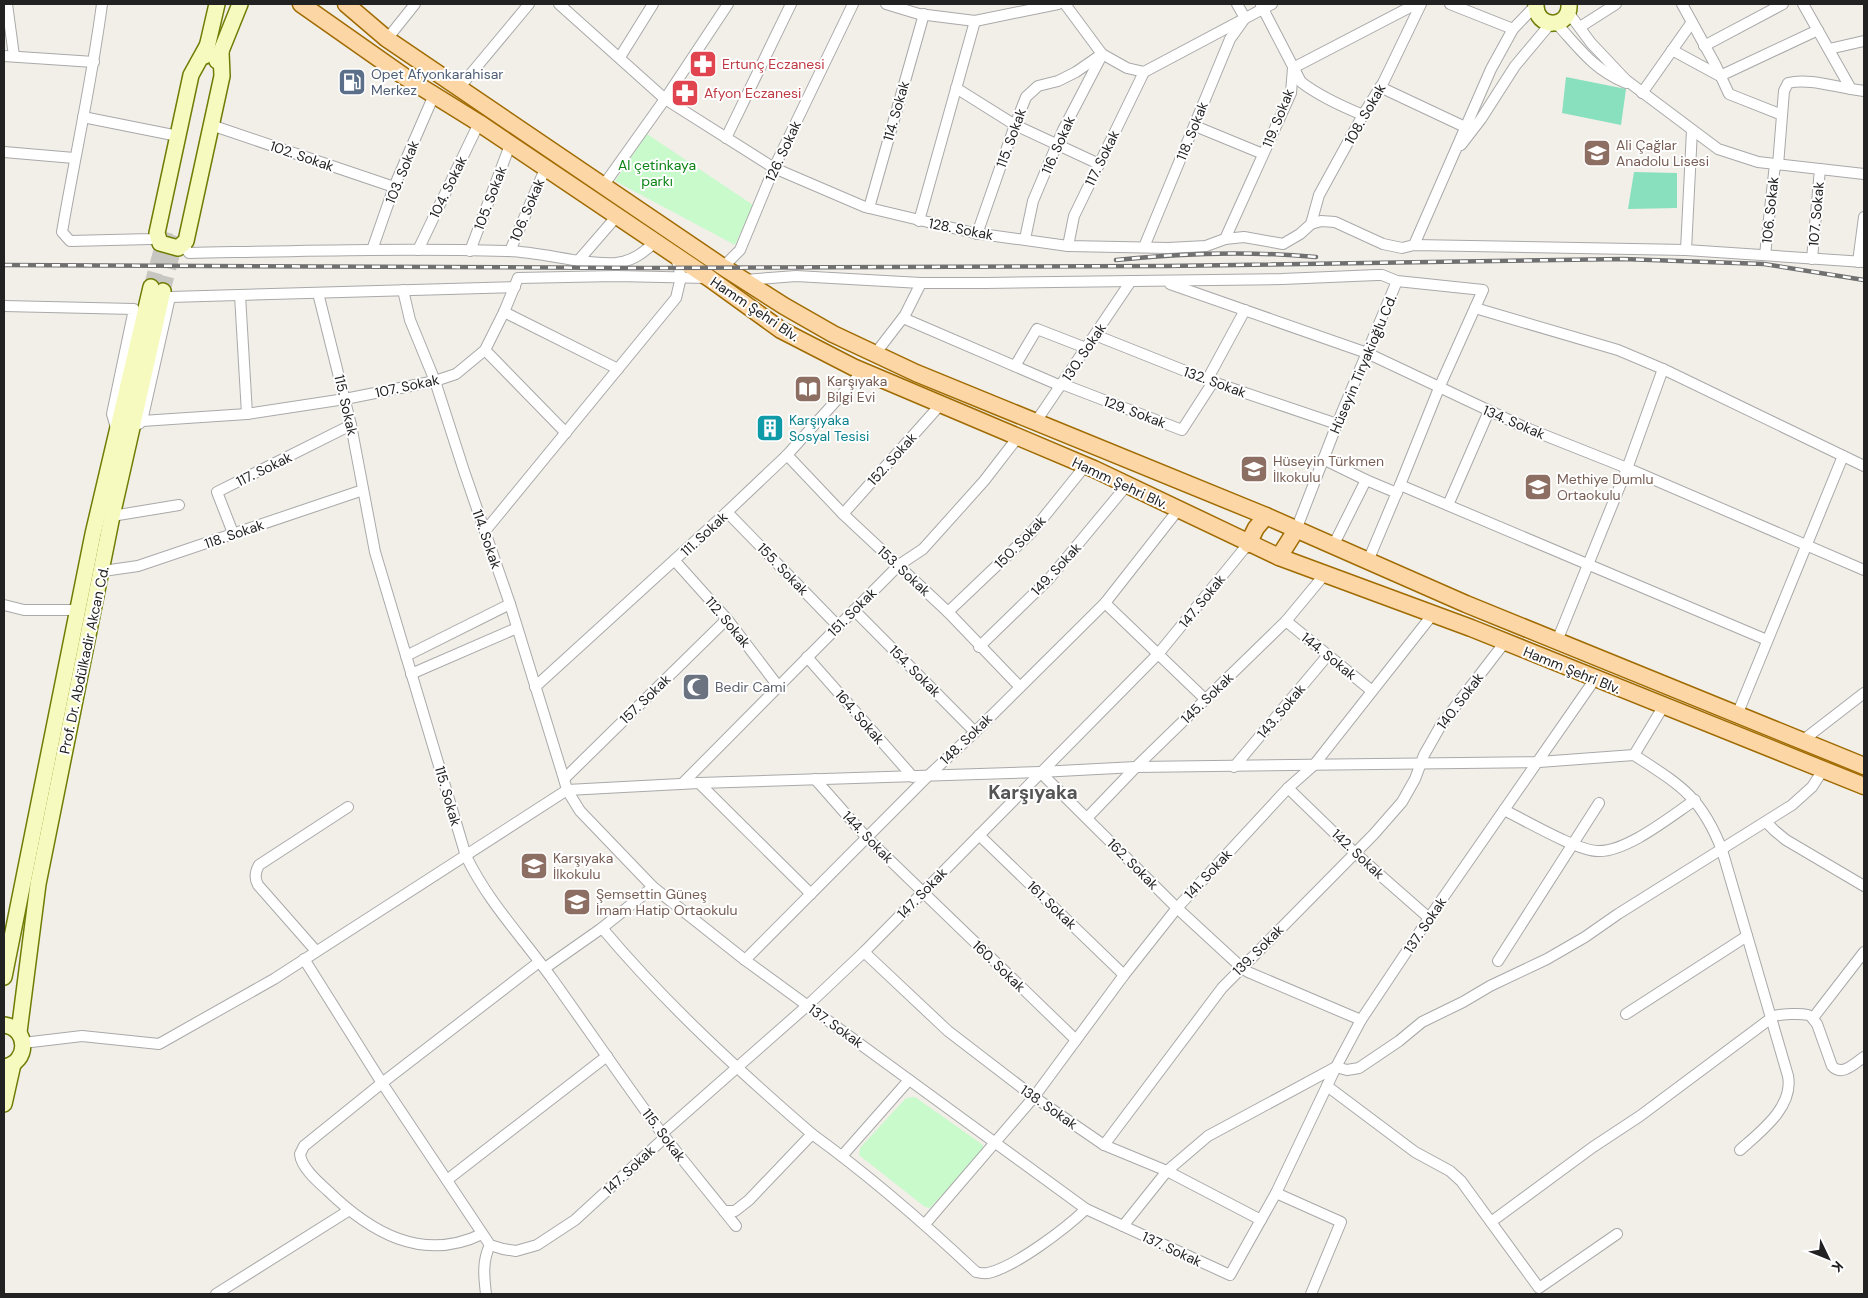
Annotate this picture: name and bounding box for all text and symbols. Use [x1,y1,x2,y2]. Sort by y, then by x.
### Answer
pharmacy icon: Ertunç Eczanesi [688,49,718,79]
place label: Ertunç Eczanesi [722,55,825,73]
place label: Opet Afyonkarahisar Merkez [371,65,503,99]
fuel station icon: Opet Afyonkarahisar Merkez [337,67,367,97]
pharmacy icon: Afyon Eczanesi [670,78,700,108]
street label: 114. Sokak [879,79,913,143]
street label: 108. Sokak [1340,80,1390,148]
place label: Afyon Eczanesi [704,84,801,102]
street label: 119. Sokak [1258,86,1298,150]
street label: 118. Sokak [1172,99,1212,163]
street label: 115. Sokak [992,106,1030,170]
street label: 116. Sokak [1037,113,1079,177]
street label: 126. Sokak [761,118,805,184]
street label: 117. Sokak [1081,127,1123,189]
place label: Ali Çağlar Anadolu Lisesi [1616,136,1709,170]
street label: 102. Sokak [268,137,336,175]
street label: 103. Sokak [381,138,423,206]
school or university icon: Ali Çağlar Anadolu Lisesi [1582,138,1612,168]
street label: 104. Sokak [425,153,471,221]
park label: Al çetinkaya parkı [618,156,696,190]
street label: 105. Sokak [470,163,510,233]
street label: 106. Sokak [506,176,548,244]
street label: 106. Sokak [1758,176,1782,244]
street label: 107. Sokak [1804,181,1828,247]
street label: 128. Sokak [927,214,995,244]
street label: Hamm Şehri Blv. [707,273,803,345]
street label: Hüseyin Tiryakioğlu Cd. [1326,292,1401,436]
street label: 130. Sokak [1058,320,1110,384]
street label: 132. Sokak [1181,362,1249,402]
street label: 107. Sokak [373,370,441,402]
place label: Karşıyaka Bilgi Evi [827,372,887,406]
street label: 115. Sokak [330,373,362,437]
library icon: Karşıyaka Bilgi Evi [793,374,823,404]
street label: 129. Sokak [1101,392,1169,432]
street label: 134. Sokak [1480,401,1548,443]
place label: Karşıyaka Sosyal Tesisi [789,411,869,445]
building icon: Karşıyaka Sosyal Tesisi [755,413,785,443]
street label: 152. Sokak [863,429,921,489]
street label: 117. Sokak [233,448,295,490]
place label: Hüseyin Türkmen İlkokulu [1273,452,1384,486]
street label: Hamm Şehri Blv. [1069,453,1171,513]
school or university icon: Hüseyin Türkmen İlkokulu [1239,454,1269,484]
place label: Methiye Dumlu Ortaokulu [1557,470,1653,504]
school or university icon: Methiye Dumlu Ortaokulu [1523,472,1553,502]
street label: 114. Sokak [468,507,506,571]
street label: 111. Sokak [677,508,731,560]
street label: 150. Sokak [990,512,1050,572]
street label: 118. Sokak [202,515,266,553]
street label: 155. Sokak [754,539,812,599]
street label: 149. Sokak [1027,539,1085,599]
street label: 153. Sokak [874,542,934,600]
street label: Prof. Dr. Abdülkadir Akcan Cd. [55,564,113,755]
street label: 147. Sokak [1175,570,1229,632]
street label: 151. Sokak [824,584,880,640]
street label: 112. Sokak [701,593,755,651]
street label: 144. Sokak [1298,628,1360,684]
street label: 154. Sokak [885,641,945,701]
street label: Hamm Şehri Blv. [1521,642,1623,698]
street label: 145. Sokak [1177,669,1237,727]
street label: 140. Sokak [1433,669,1487,733]
street label: 157. Sokak [616,670,674,728]
mosque icon: Bedir Cami [681,672,711,702]
place label: Bedir Cami [715,678,786,696]
street label: 143. Sokak [1253,680,1309,742]
street label: 164. Sokak [831,686,889,748]
street label: 148. Sokak [936,710,996,768]
street label: 115. Sokak [431,764,465,828]
district label: Karşıyaka [988,780,1078,805]
street label: 144. Sokak [839,807,897,867]
street label: 142. Sokak [1328,825,1388,883]
street label: 162. Sokak [1103,834,1163,894]
street label: 141. Sokak [1180,845,1236,903]
place label: Karşıyaka İlkokulu [553,849,613,883]
school or university icon: Karşıyaka İlkokulu [519,851,549,881]
street label: 147. Sokak [893,864,951,922]
street label: 161. Sokak [1023,877,1081,933]
place label: Şemsettin Güneş İmam Hatip Ortaokulu [596,885,738,919]
school or university icon: Şemsettin Güneş İmam Hatip Ortaokulu [562,887,592,917]
street label: 137. Sokak [1400,894,1450,956]
street label: 139. Sokak [1229,921,1287,979]
street label: 160. Sokak [969,936,1029,996]
street label: 137. Sokak [805,1000,867,1052]
street label: 138. Sokak [1017,1081,1081,1133]
street label: 115. Sokak [638,1105,690,1165]
street label: 147. Sokak [599,1142,659,1198]
street label: 137. Sokak [1139,1227,1205,1271]
north arrow [1803,1233,1853,1283]
text: K [1828,1257,1847,1276]

